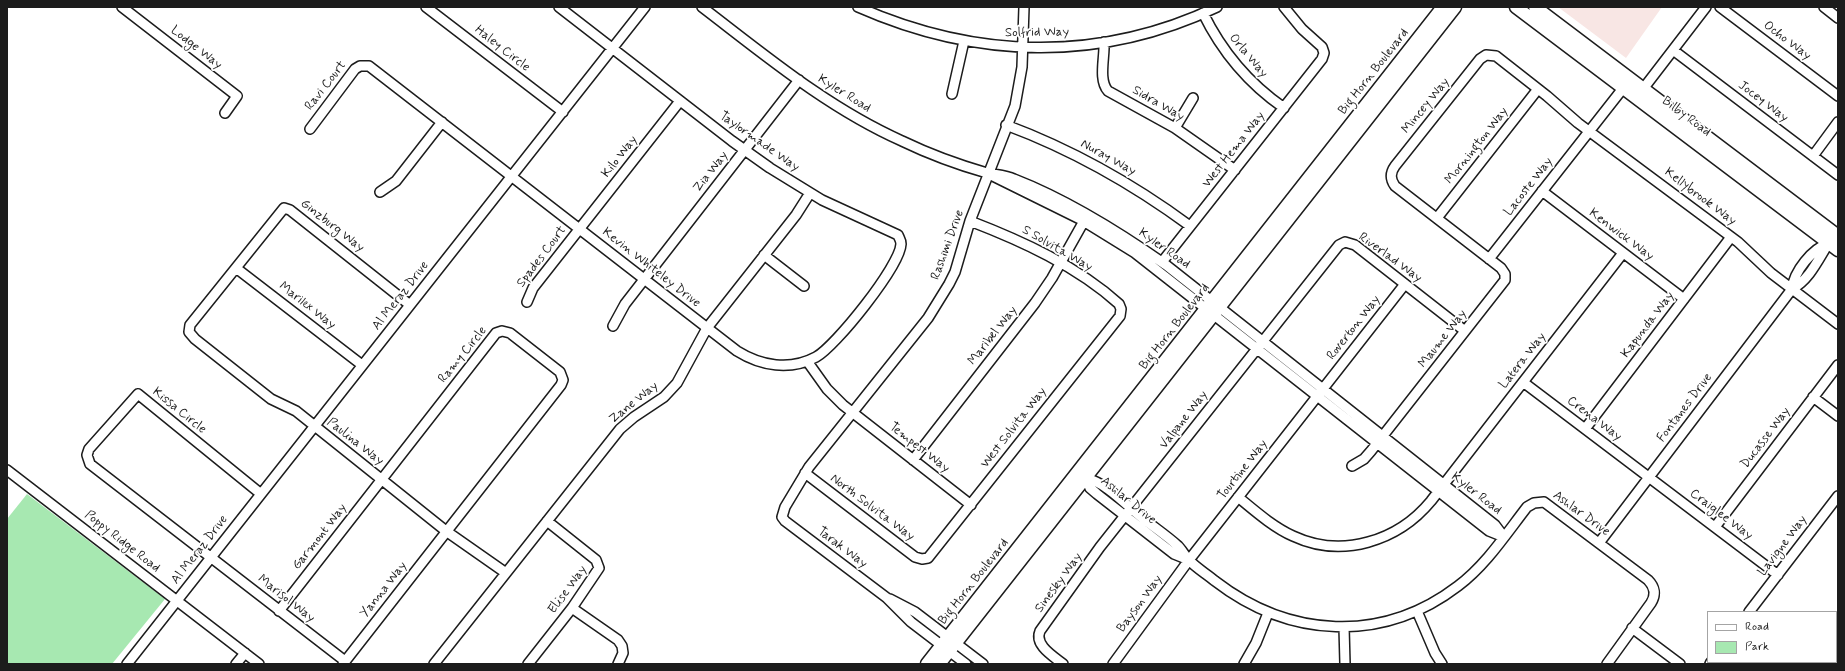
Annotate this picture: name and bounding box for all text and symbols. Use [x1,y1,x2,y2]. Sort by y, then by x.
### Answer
street label: Ocho Way [1760,18,1814,64]
street label: Haley Circle [471,22,533,76]
street label: Lodge Way [167,23,225,73]
street label: Solfrid Way [1005,25,1069,41]
street label: Big Horn Boulevard [1335,26,1413,118]
street label: Orla Way [1225,31,1271,81]
street label: Ravi Court [302,58,350,114]
street label: Kyler Road [815,72,873,116]
street label: Mincey Way [1399,75,1453,137]
street label: Jocey Way [1735,78,1791,126]
street label: Sidra Way [1129,83,1187,125]
street label: Bilby Road [1659,94,1713,140]
street label: Mornington Way [1442,104,1512,188]
street label: Taylormade Way [716,109,802,175]
street label: West Hema Way [1199,109,1269,191]
street label: Kilo Way [599,133,641,181]
street label: Nuray Way [1078,136,1138,180]
street label: Zia Way [690,148,732,196]
street label: Lacoste Way [1501,155,1557,219]
street label: Kellybrook Way [1661,165,1739,229]
street label: Ginzburg Way [297,196,367,256]
street label: Kenwick Way [1585,205,1657,265]
street label: Rashimi Drive [928,208,968,282]
street label: Spades Court [514,223,570,291]
street label: S Solvita Way [1019,223,1095,275]
street label: Kevin Whiteley Drive [599,225,703,311]
street label: Kyler Road [1135,225,1193,273]
street label: Riverlad Way [1355,230,1425,286]
street label: Al Meraz Drive [369,258,433,334]
street label: Marilex Way [275,279,339,333]
street label: Big Horn Boulevard [1136,281,1214,373]
street label: Kapunda Way [1618,289,1678,361]
street label: Roverton Way [1324,293,1384,363]
street label: Maribel Way [965,303,1021,369]
street label: Maume Way [1415,307,1471,371]
street label: Ramy Circle [435,324,491,386]
street label: Latera Way [1496,330,1550,392]
street label: Fontanes Drive [1654,370,1716,446]
street label: Zane Way [606,379,662,427]
street label: Kissa Circle [149,384,209,438]
street label: West Solvita Way [978,384,1050,472]
street label: Valpane Way [1156,388,1212,452]
street label: Crena Way [1563,393,1625,445]
street label: Ducasse Way [1738,404,1794,472]
street label: Paulina Way [323,415,387,469]
street label: Tempest Way [886,420,952,476]
street label: Tourtine Way [1215,437,1271,503]
street label: Kyler Road [1448,469,1504,519]
street label: North Solvita Way [827,471,917,545]
street label: Ashlar Drive [1097,474,1159,528]
street label: Craiglee Way [1686,486,1756,544]
street label: Ashlar Drive [1549,488,1613,540]
street label: Garmont Way [289,501,351,573]
street label: Poppy Ridge Road [81,508,163,576]
street label: Al Meraz Drive [168,512,232,588]
street label: Lavigne Way [1755,513,1811,579]
street label: Tarak Way [814,524,870,572]
street label: Big Horn Boulevard [935,536,1013,628]
street label: Sinesky Way [1032,550,1086,616]
street label: Yanna Way [357,559,411,621]
street label: Elise Way [545,563,591,617]
street label: Marisol Way [254,572,318,626]
street label: Bayson Way [1114,572,1166,636]
legend [1707,611,1837,663]
text: Road [1745,619,1769,635]
text: Park [1745,639,1769,655]

